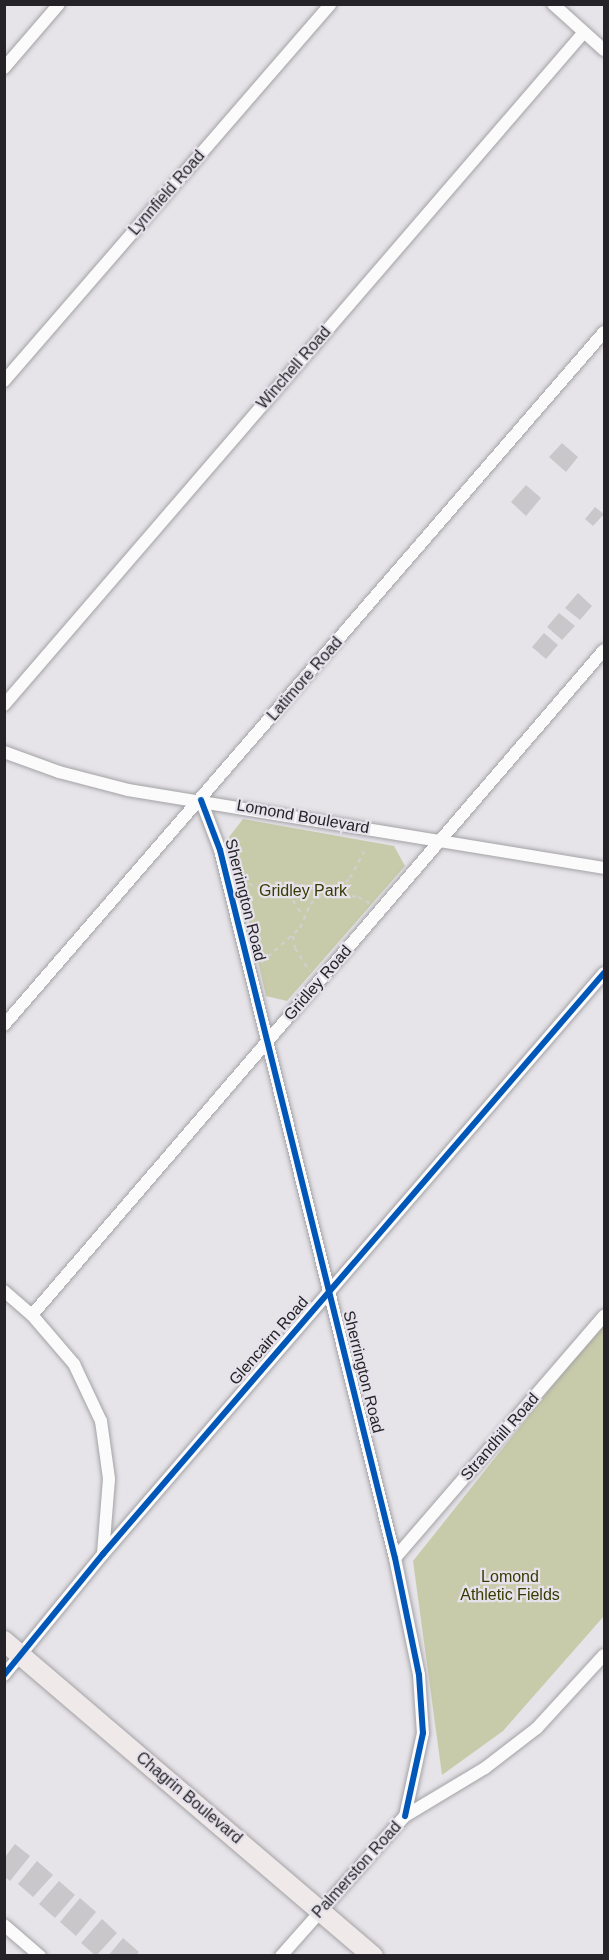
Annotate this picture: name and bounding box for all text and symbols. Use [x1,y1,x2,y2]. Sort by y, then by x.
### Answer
street label: Lynnfield Road [125,147,209,239]
street label: Winchell Road [253,323,335,413]
street label: Latimore Road [263,633,347,725]
street label: Lomond Boulevard [235,796,371,838]
street label: Sherrington Road [221,837,269,963]
park label: Gridley Park [259,881,347,901]
street label: Gridley Road [280,941,356,1025]
street label: Glencairn Road [225,1293,313,1389]
street label: Sherrington Road [339,1309,387,1435]
street label: Strandhill Road [457,1389,543,1485]
park label: Lomond Athletic Fields [460,1567,560,1605]
street label: Chagrin Boulevard [132,1748,246,1848]
street label: Palmerston Road [309,1818,405,1922]

